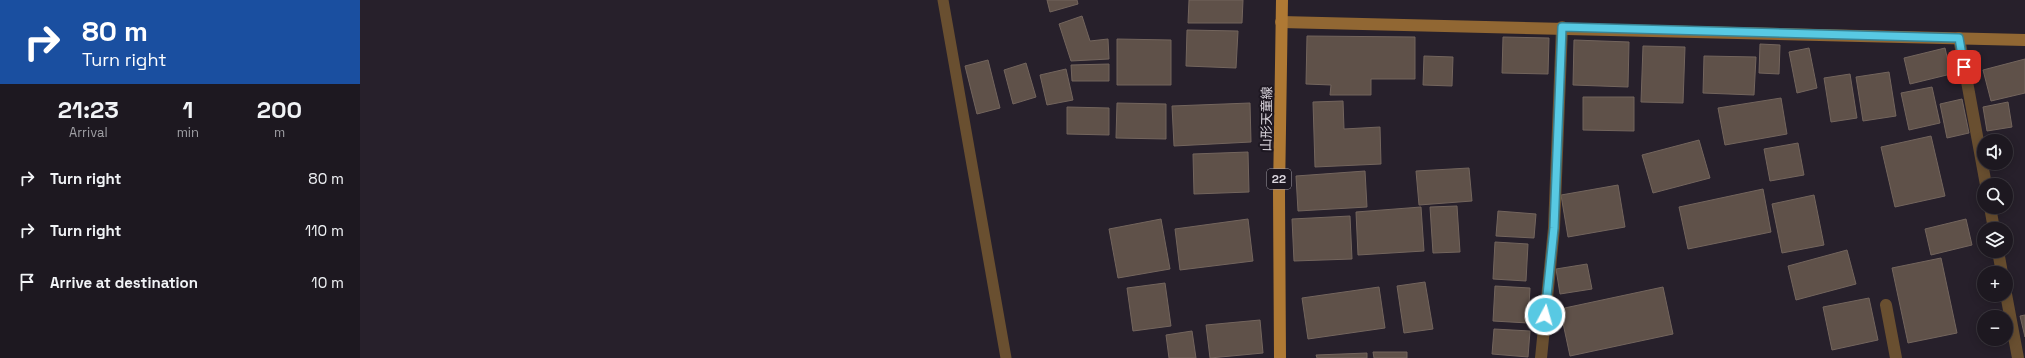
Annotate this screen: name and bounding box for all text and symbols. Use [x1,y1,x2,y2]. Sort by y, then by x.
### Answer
text: 80 m [82,13,148,49]
icon: right [16,16,68,68]
text: Turn right [82,48,166,71]
pin [1947,50,1981,84]
icon: arrive [1953,56,1975,78]
street label: 山形天童線 [1257,86,1276,152]
text: 21:23 [58,94,119,125]
text: 1 [182,94,193,125]
text: 200 [257,94,302,125]
text: Arrival [69,124,108,141]
text: min [177,124,199,141]
text: m [274,124,285,141]
map controls [1977,134,2013,346]
button: sound [1977,134,2013,170]
icon: right [16,167,38,189]
text: Turn right [50,169,121,188]
text: 80 m [308,169,344,188]
road number: 22 [1267,169,1291,189]
button: search [1977,178,2013,214]
icon: right [16,219,38,241]
text: Turn right [50,221,121,240]
text: 110 m [305,221,344,240]
button: layers [1977,222,2013,258]
button: + [1977,266,2013,302]
icon: arrive [16,271,38,293]
text: Arrive at destination [50,273,198,292]
text: 10 m [311,273,344,292]
position arrow [1524,294,1566,336]
button: − [1977,310,2013,346]

